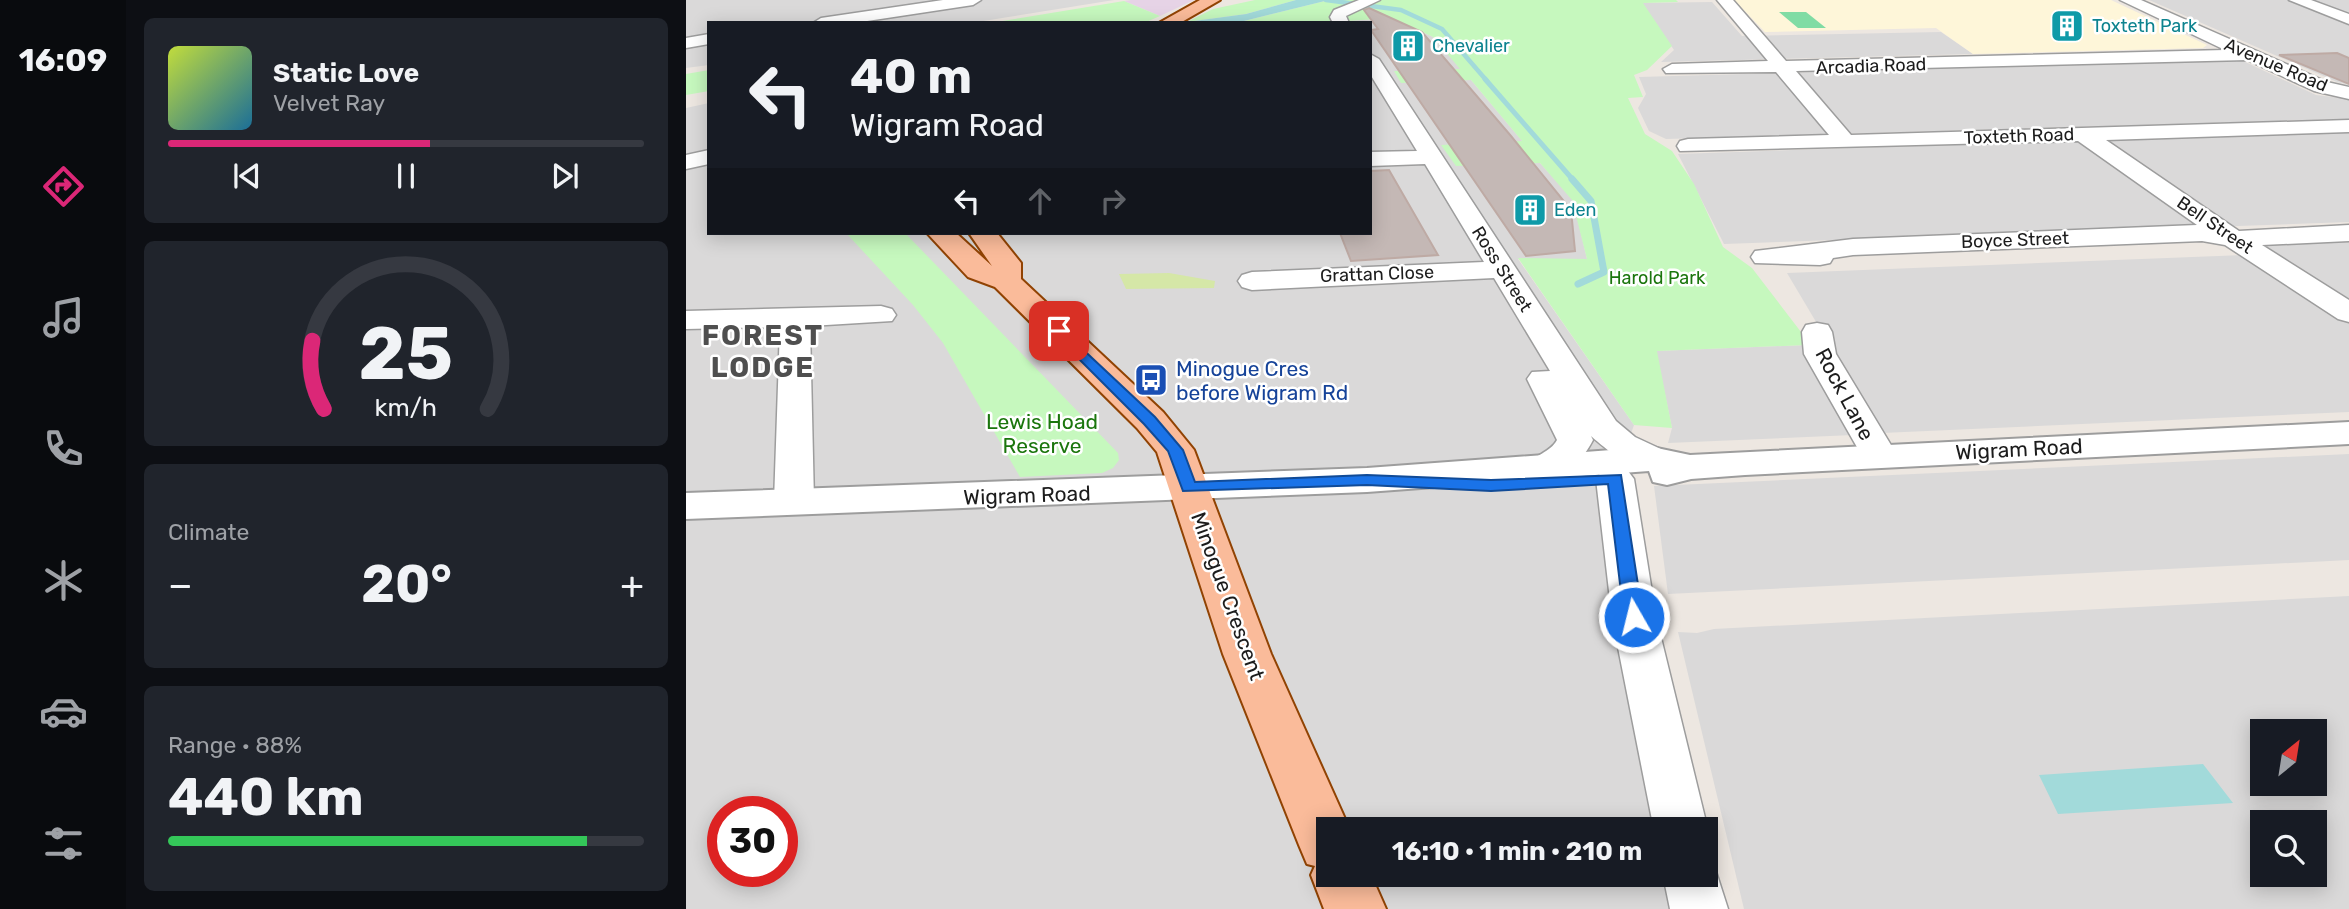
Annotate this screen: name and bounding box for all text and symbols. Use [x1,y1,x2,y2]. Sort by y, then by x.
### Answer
building icon: Toxteth Park [2048,7,2086,45]
place label: Toxteth Park [2092,15,2198,37]
building icon: Chevalier [1389,27,1427,65]
street label: Avenue Road [2221,33,2331,97]
place label: Chevalier [1432,35,1510,57]
text: 16:09 [19,41,107,79]
text: 40 m [850,47,972,105]
icon: left [735,49,826,140]
street label: Arcadia Road [1815,53,1927,79]
text: Static Love [273,58,419,89]
text: Velvet Ray [273,89,385,117]
text: Wigram Road [850,106,1044,144]
street label: Toxteth Road [1963,123,2075,149]
icon: previous [228,157,266,195]
icon: pause [387,157,425,195]
icon: next [546,157,584,195]
icon: directions [39,162,88,211]
icon: left [948,182,986,220]
icon: ahead [1021,182,1059,220]
icon: right [1094,182,1132,220]
building icon: Eden [1511,191,1549,229]
street label: Bell Street [2173,191,2257,259]
place label: Eden [1554,199,1597,221]
street label: Ross Street [1467,222,1537,316]
street label: Boyce Street [1961,227,2069,253]
street label: Grattan Close [1320,261,1434,287]
park label: Harold Park [1609,267,1706,289]
icon: music [39,293,88,342]
pin [1029,301,1089,361]
text: 25 [359,312,453,398]
icon: arrive [1040,312,1078,350]
district label: FOREST LODGE [702,319,824,384]
street label: Rock Lane [1810,344,1880,444]
place label: Minogue Cres before Wigram Rd [1176,356,1348,405]
bus stop icon: Minogue Cres before Wigram Rd [1132,361,1170,399]
text: km/h [375,393,437,422]
park label: Lewis Hoad Reserve [986,409,1098,458]
icon: phone [39,424,88,473]
street label: Wigram Road [1955,433,2083,465]
street label: Wigram Road [963,480,1091,510]
street label: Minogue Crescent [1186,509,1270,683]
text: Climate [168,518,249,546]
text: 20° [361,553,452,615]
icon: climate [39,556,88,605]
text: − [168,562,193,608]
text: + [620,562,644,608]
position arrow [1597,580,1671,654]
icon: car [39,687,88,736]
north arrow [2250,719,2328,796]
map controls [2250,719,2327,887]
text: Range · 88% [168,731,302,759]
text: 440 km [168,766,364,828]
speed limit sign: 30 [707,796,798,887]
button: search [2250,810,2327,887]
icon: filters [39,819,88,868]
text: 16:10 · 1 min · 210 m [1392,836,1642,867]

